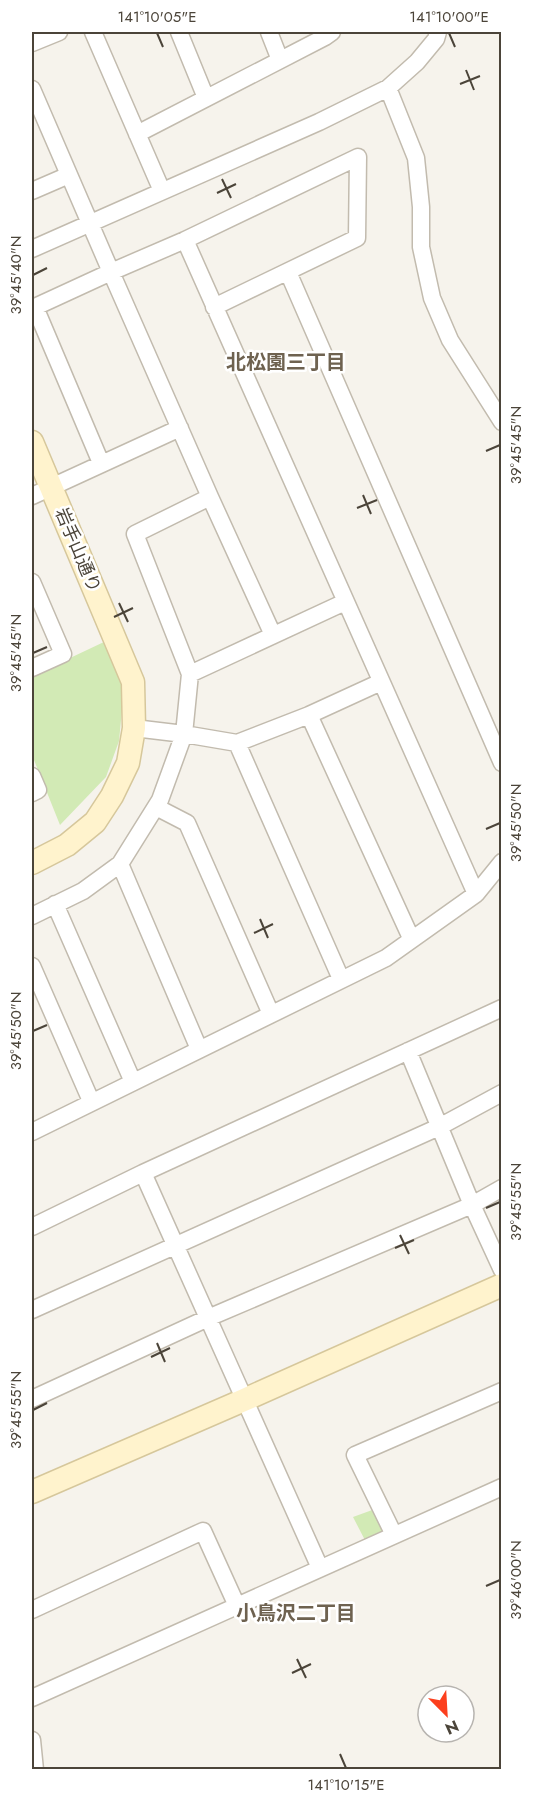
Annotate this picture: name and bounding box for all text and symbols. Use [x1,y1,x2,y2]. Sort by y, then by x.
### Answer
text: 141°10'05"E [117,6,197,28]
text: 141°10'00"E [409,6,489,28]
text: 39°45'40"N [5,236,27,314]
district label: 北松園三丁目 [226,348,346,377]
text: 39°45'45"N [505,406,527,484]
street label: 岩手山通り [48,503,108,597]
text: 39°45'45"N [5,614,27,692]
text: 39°45'50"N [505,784,527,862]
text: 39°45'50"N [5,992,27,1070]
text: 39°45'55"N [505,1163,527,1241]
text: 39°45'55"N [5,1371,27,1449]
text: 39°46'00"N [505,1540,527,1620]
district label: 小鳥沢二丁目 [236,1599,356,1628]
north arrow [416,1684,476,1744]
text: N [441,1714,462,1740]
text: 141°10'15"E [308,1774,384,1796]

